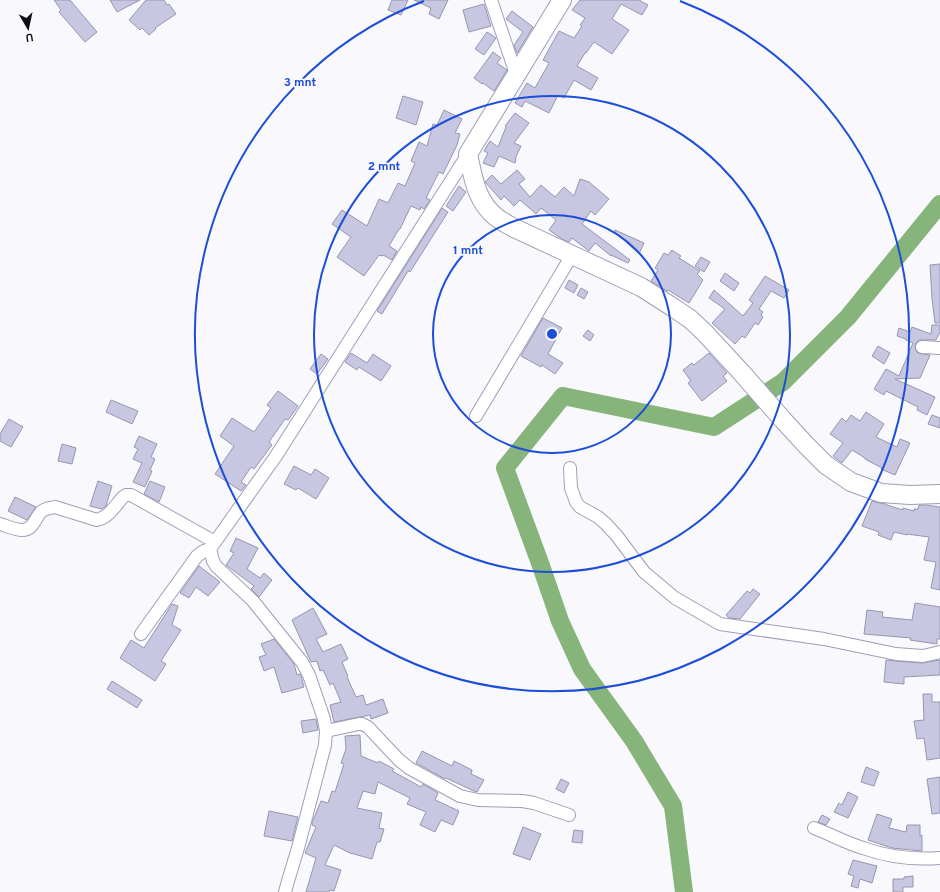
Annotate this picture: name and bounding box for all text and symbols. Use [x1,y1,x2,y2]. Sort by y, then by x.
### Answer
north arrow [8,8,48,48]
text: U [24,29,34,44]
text: 3 mnt [284,75,316,91]
text: 2 mnt [368,159,401,175]
text: 1 mnt [453,243,483,259]
centre of rings [545,327,559,341]

